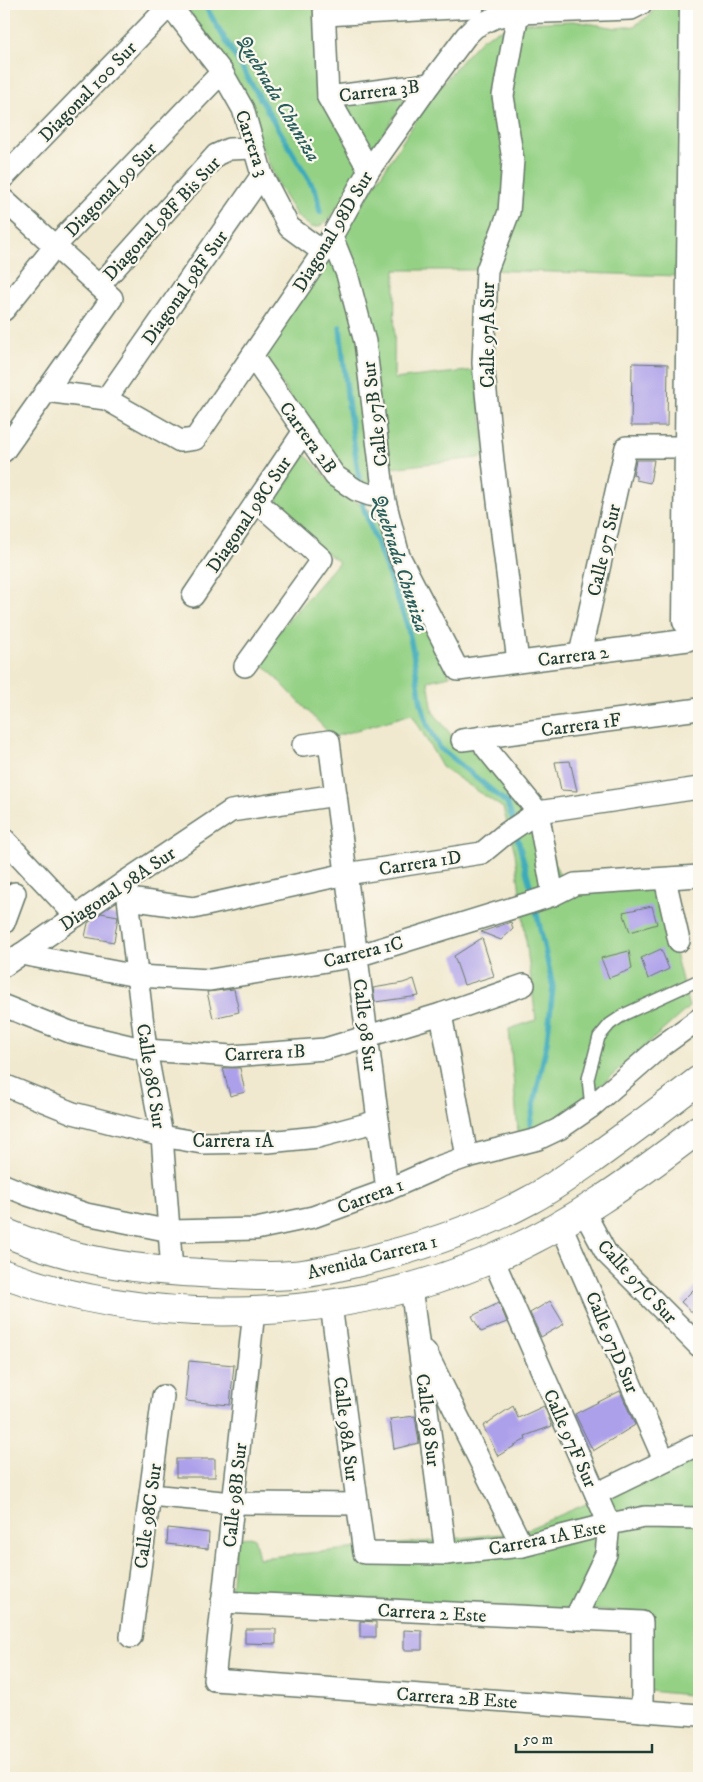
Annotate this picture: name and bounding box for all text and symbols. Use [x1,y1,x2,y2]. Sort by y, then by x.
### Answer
water label: Quebrada Chuniza [230,31,325,167]
street label: Diagonal 100 Sur [34,37,142,147]
street label: Carrera 3B [338,75,421,108]
street label: Carrera 3 [229,107,274,180]
street label: Diagonal 99 Sur [60,138,162,242]
street label: Diagonal 98F Bis Sur [99,152,226,286]
street label: Diagonal 98D Sur [288,167,378,296]
street label: Diagonal 98F Sur [137,226,233,349]
street label: Calle 97A Sur [477,282,500,388]
street label: Calle 97B Sur [358,360,393,468]
street label: Carrera 2B [274,397,342,478]
street label: Diagonal 98C Sur [202,452,297,577]
water label: Quebrada Chuniza [365,491,434,636]
street label: Calle 97 Sur [583,502,626,599]
street label: Carrera 2 [536,641,611,672]
street label: Carrera 1F [540,708,623,742]
street label: Diagonal 98A Sur [56,842,180,936]
street label: Carrera 1D [377,846,463,881]
street label: Carrera 1C [321,931,406,973]
street label: Calle 98 Sur [347,977,382,1073]
street label: Calle 98C Sur [131,1022,170,1130]
street label: Carrera 1B [224,1040,306,1067]
street label: Carrera 1A [192,1130,274,1153]
street label: Carrera 1 [334,1173,407,1219]
street label: Avenida Carrera 1 [305,1230,440,1285]
street label: Calle 97C Sur [592,1235,682,1329]
street label: Calle 97D Sur [580,1288,643,1397]
street label: Calle 98 Sur [410,1372,445,1468]
street label: Calle 98A Sur [328,1375,363,1483]
street label: Calle 97F Sur [538,1386,602,1491]
street label: Calle 98B Sur [219,1442,252,1549]
street label: Calle 98C Sur [130,1462,167,1570]
street label: Carrera 1A Este [487,1516,608,1561]
street label: Carrera 2 Este [377,1599,487,1628]
street label: Carrera 2B Este [396,1683,518,1714]
scale bar [516,1722,652,1754]
text: 50 m [523,1730,553,1749]

